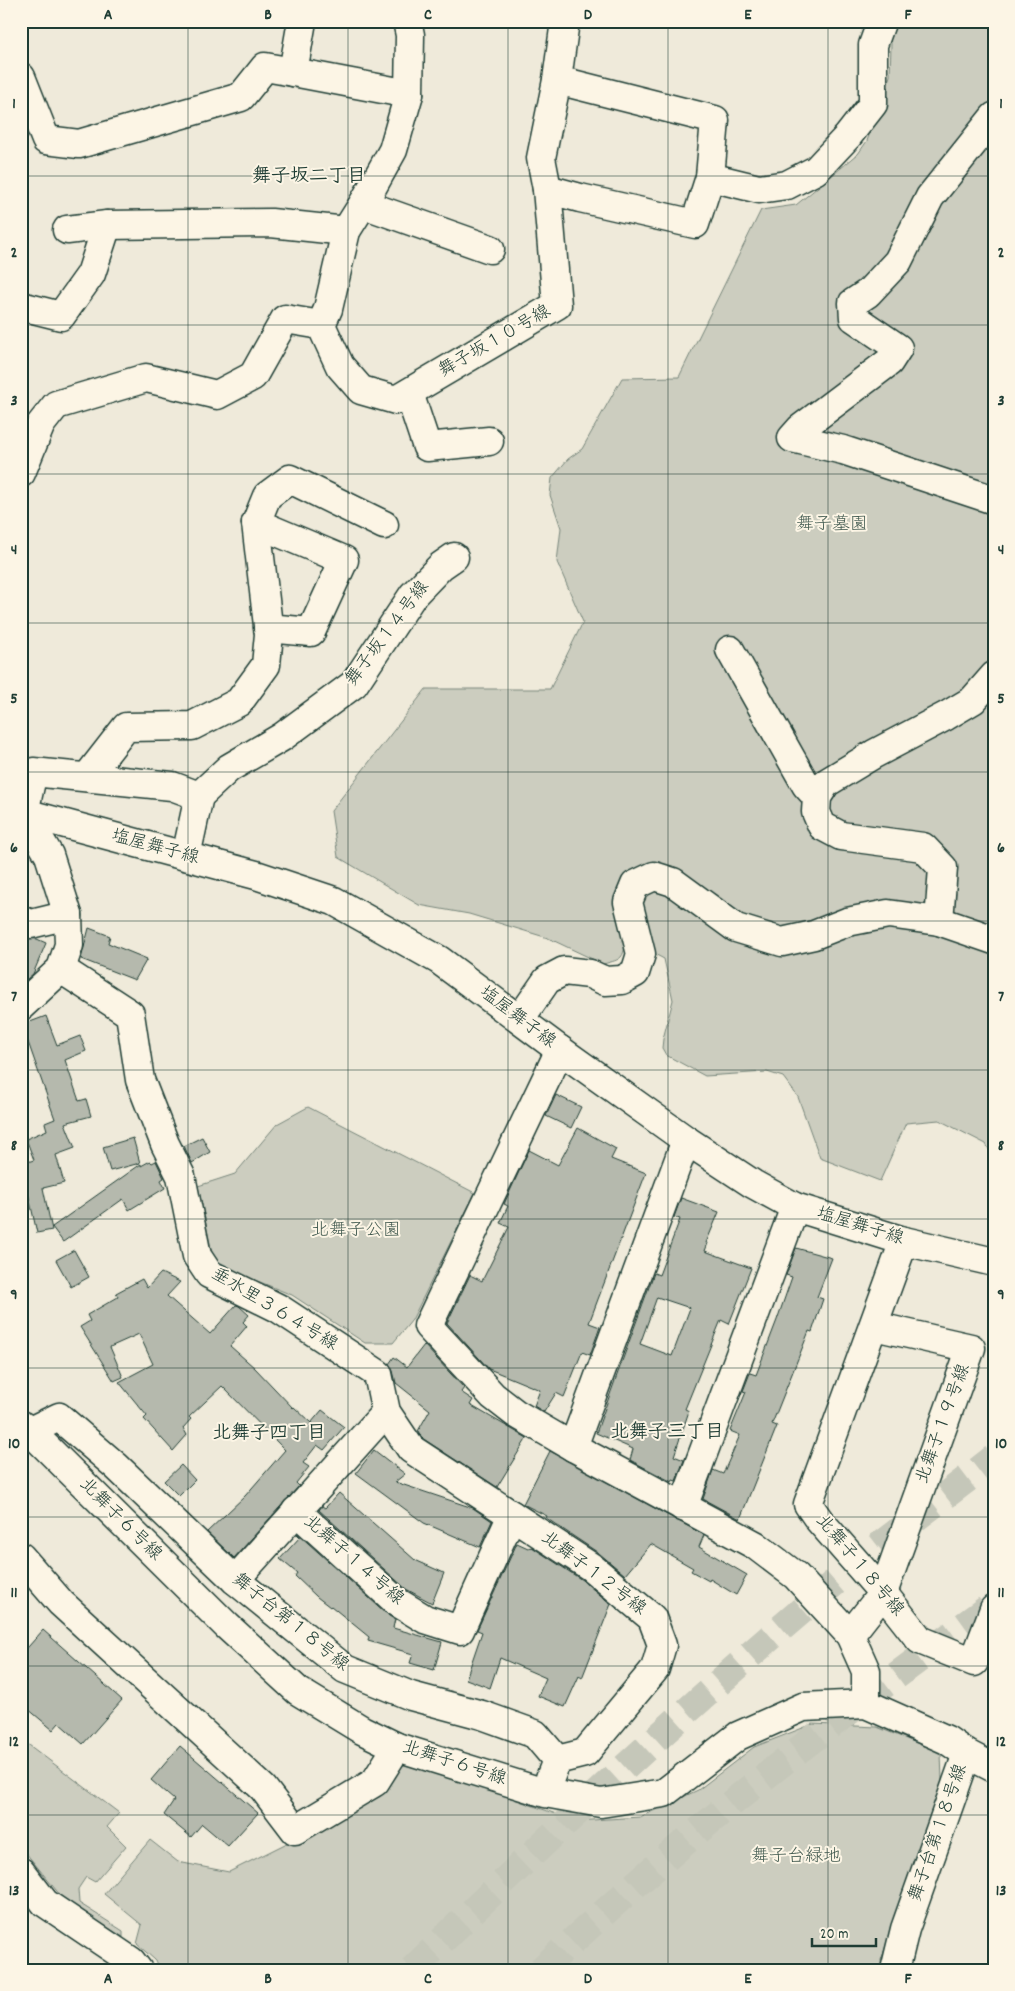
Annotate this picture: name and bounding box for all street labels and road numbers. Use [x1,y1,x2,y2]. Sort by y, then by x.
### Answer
street label: 舞子坂１０号線 [434,300,556,384]
street label: 舞子坂１４号線 [340,576,436,692]
street label: 塩屋舞子線 [108,824,202,872]
street label: 塩屋舞子線 [474,981,560,1055]
street label: 塩屋舞子線 [813,1202,907,1252]
street label: 垂水里３６４号線 [206,1262,342,1358]
street label: 北舞子１９号線 [911,1361,977,1487]
street label: 北舞子６号線 [73,1473,167,1567]
street label: 北舞子１４号線 [297,1510,409,1612]
street label: 北舞子１８号線 [809,1510,909,1622]
street label: 北舞子１２号線 [535,1526,651,1622]
street label: 舞子台第１８号線 [226,1568,354,1678]
street label: 北舞子６号線 [399,1735,509,1793]
street label: 舞子台第１８号線 [904,1761,974,1905]

